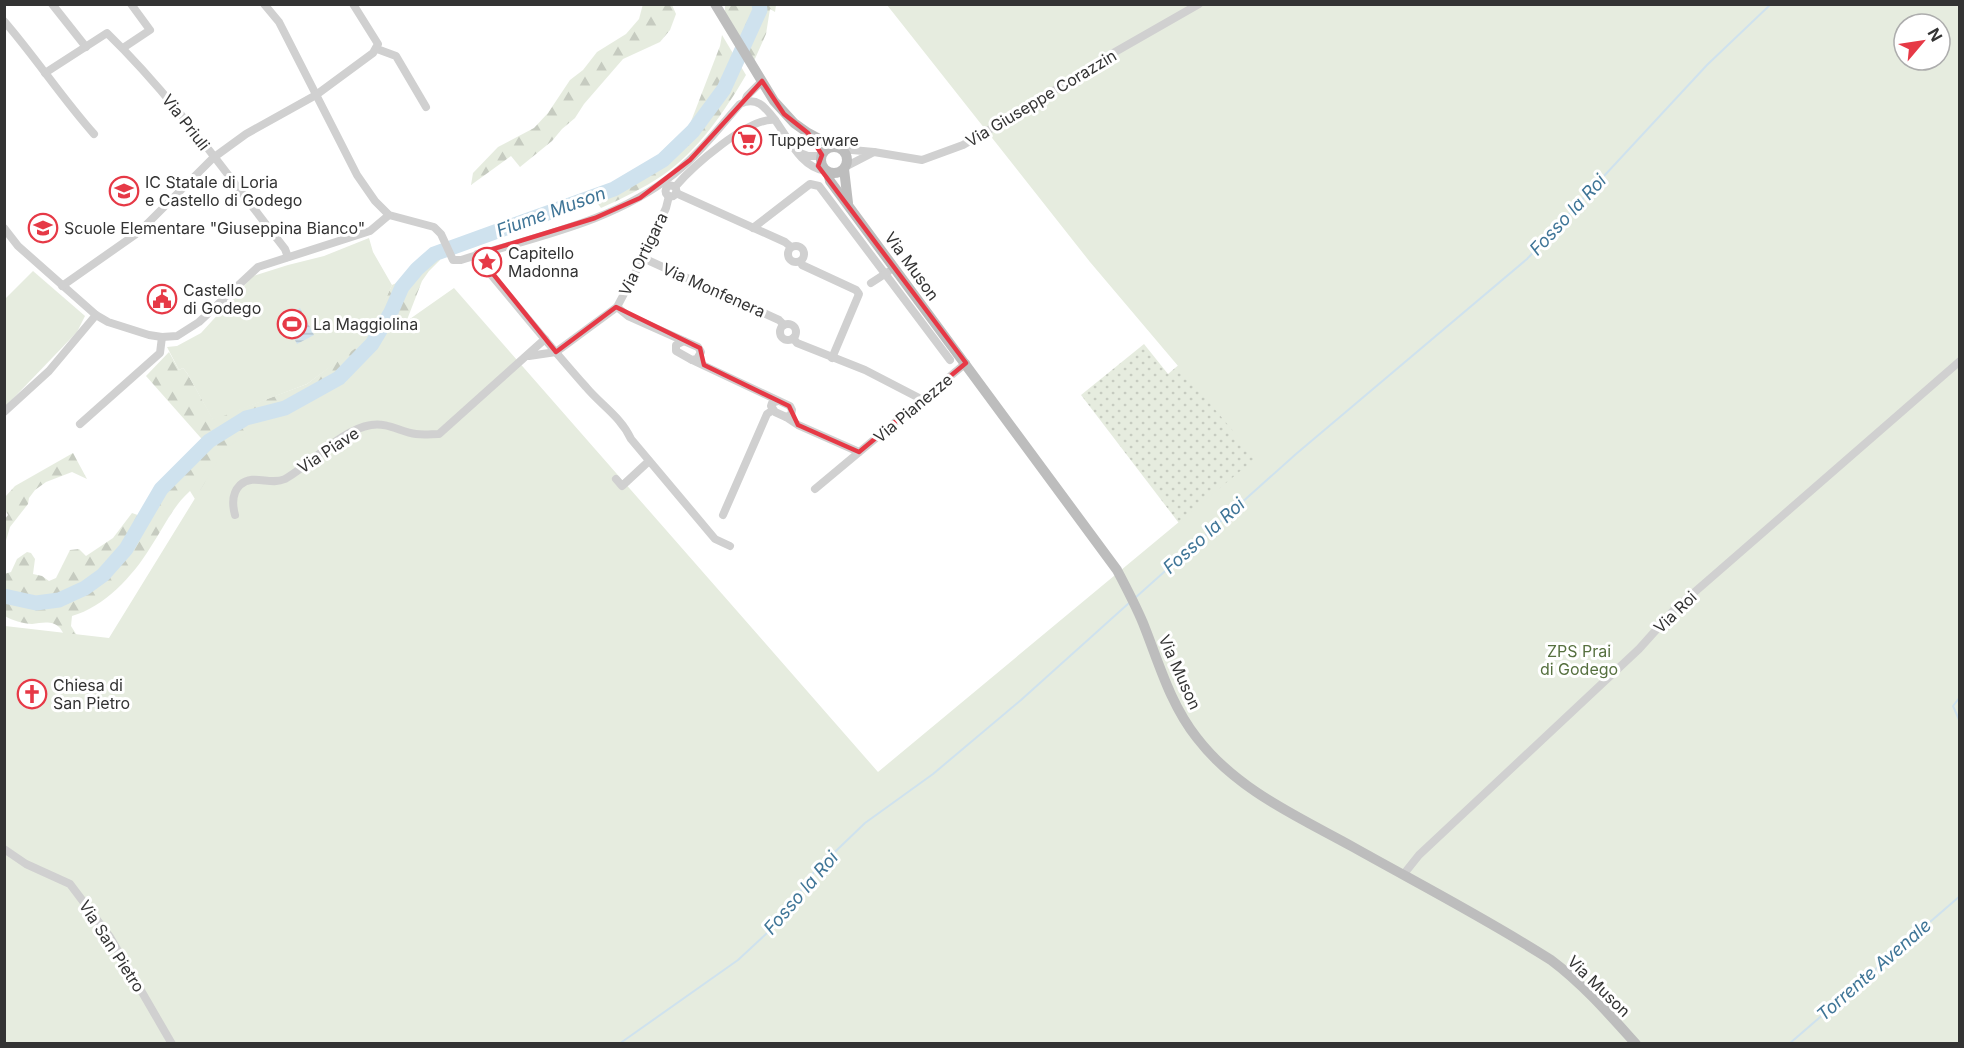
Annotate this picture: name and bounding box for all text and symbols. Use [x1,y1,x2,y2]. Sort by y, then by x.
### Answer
north arrow [1892,12,1952,72]
text: N [1923,25,1947,45]
street label: Via Giuseppe Corazzin [962,45,1120,151]
street label: Via Priuli [158,90,214,154]
supermarket icon: Tupperware [731,124,763,156]
place label: Tupperware [768,130,859,150]
water label: Fosso la Roi [1525,170,1611,259]
place label: IC Statale di Loria e Castello di Godego [145,172,302,210]
school or university icon: IC Statale di Loria e Castello di Godego [108,175,140,207]
water label: Fiume Muson [493,182,608,241]
street label: Via Ortigara [614,209,672,299]
school or university icon: Scuole Elementare "Giuseppina Bianco" [27,212,59,244]
place label: Scuole Elementare "Giuseppina Bianco" [64,218,365,238]
street label: Via Muson [880,228,944,304]
place label: Capitello Madonna [508,243,579,281]
place icon: Capitello Madonna [471,246,503,278]
street label: Via Monfenera [659,258,769,322]
place label: Castello di Godego [183,280,261,318]
public building icon: Castello di Godego [146,283,178,315]
sports icon: La Maggiolina [276,308,308,340]
place label: La Maggiolina [313,314,418,334]
street label: Via Pianezze [869,369,957,447]
street label: Via Piave [294,423,362,477]
water label: Fosso la Roi [1159,493,1249,578]
street label: Via Roi [1649,587,1701,637]
street label: Via Muson [1155,631,1205,713]
park label: ZPS Prai di Godego [1540,641,1618,679]
place label: Chiesa di San Pietro [53,675,130,713]
church icon: Chiesa di San Pietro [16,678,48,710]
water label: Fosso la Roi [759,847,843,938]
street label: Via San Pietro [75,896,149,996]
water label: Torrente Avenale [1812,914,1935,1025]
street label: Via Muson [1563,951,1635,1021]

